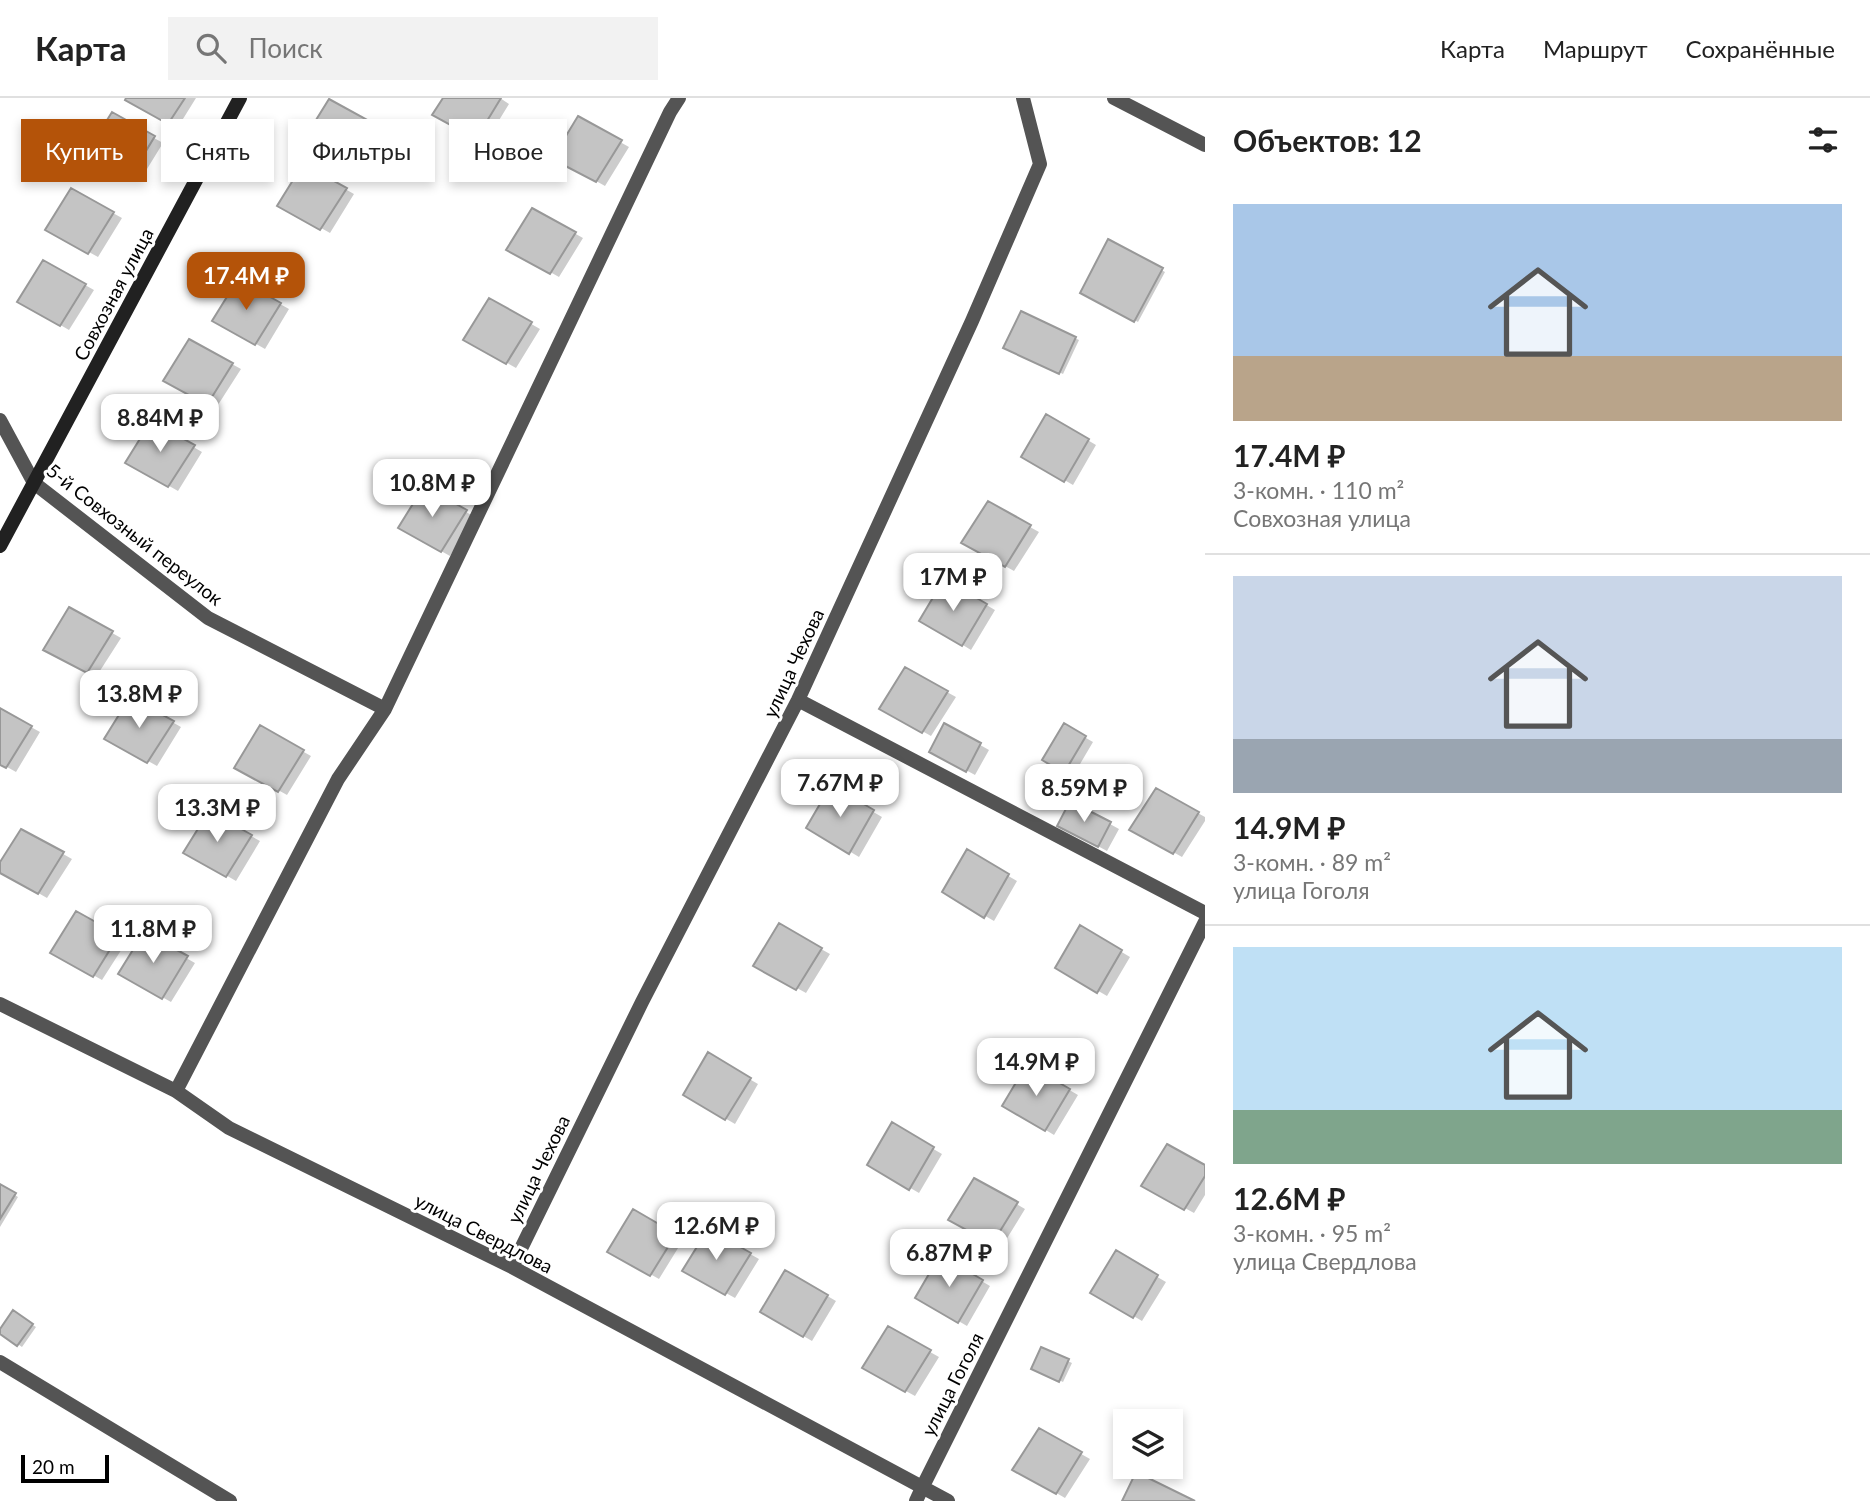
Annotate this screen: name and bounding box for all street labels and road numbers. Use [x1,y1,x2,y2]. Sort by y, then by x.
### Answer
street label: Совхозная улица [68,224,158,364]
street label: 5-й Совхозный переулок [43,458,228,610]
street label: улица Чехова [758,605,828,721]
street label: улица Чехова [502,1111,574,1227]
street label: улица Свердлова [411,1188,557,1278]
street label: улица Гоголя [916,1329,988,1439]

